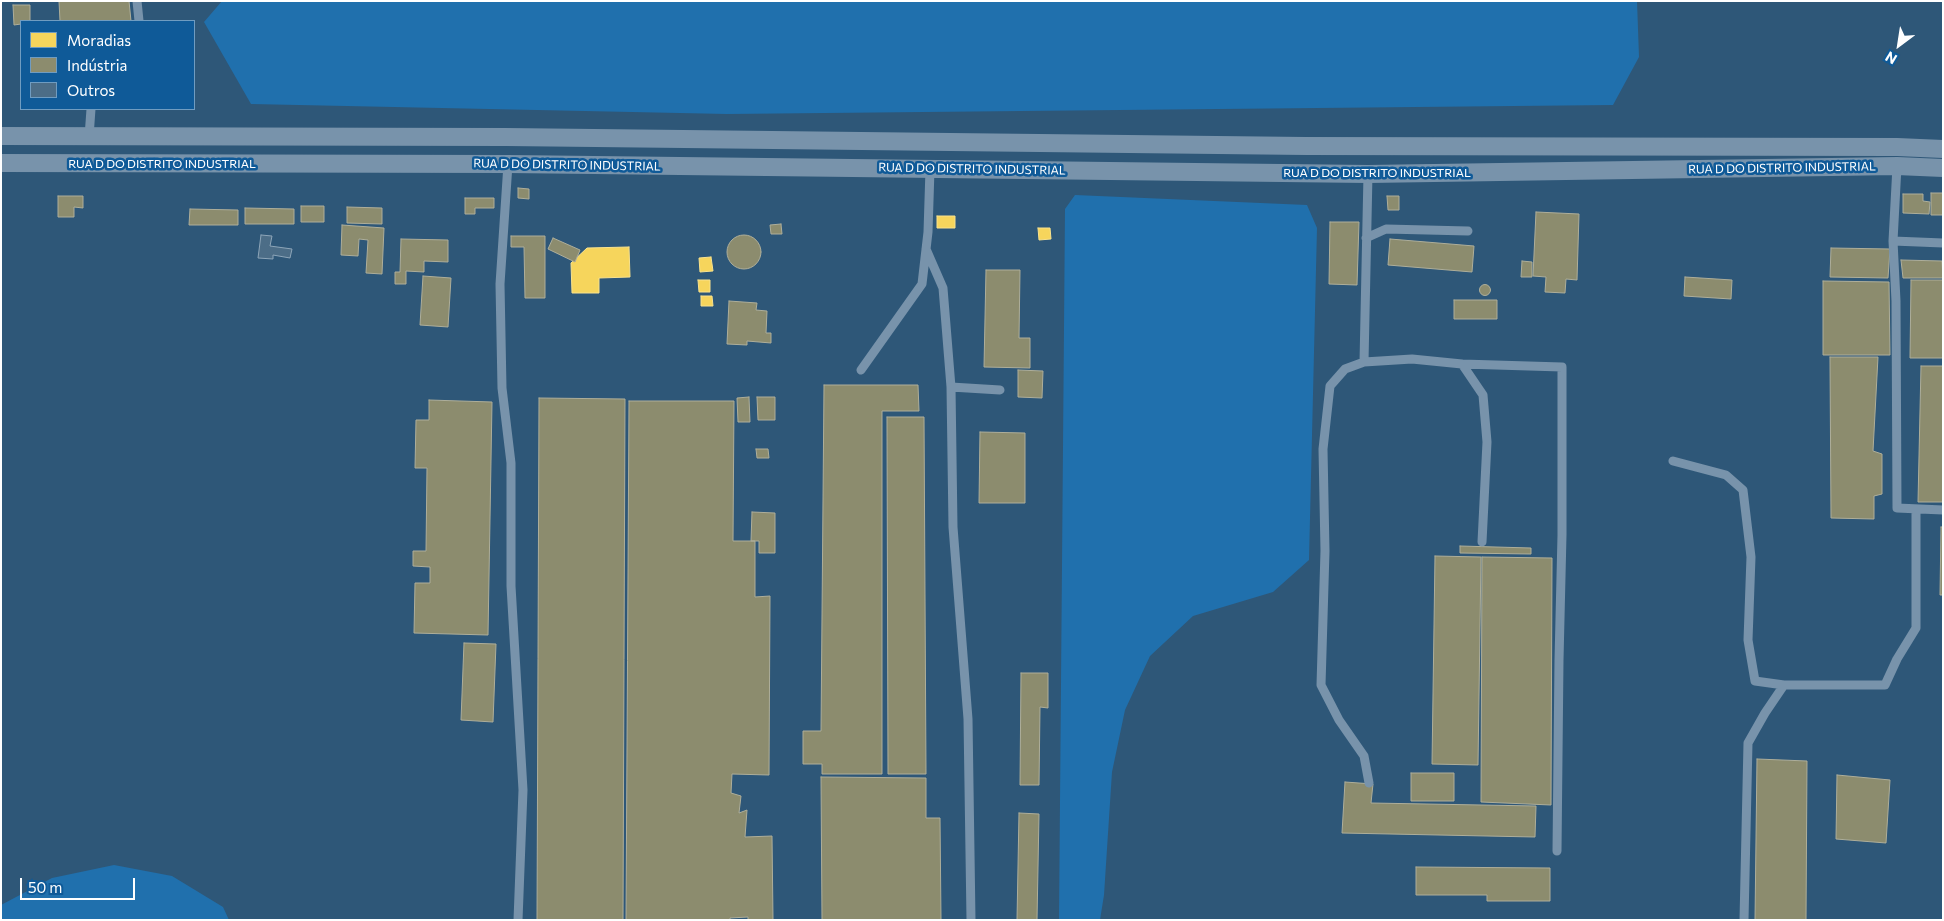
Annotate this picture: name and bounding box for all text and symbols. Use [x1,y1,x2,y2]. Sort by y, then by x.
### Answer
legend [20,20,195,110]
north arrow [1874,20,1924,70]
text: Moradias [67,31,131,49]
text: N [1882,48,1900,68]
text: Indústria [67,56,127,74]
text: Outros [67,81,115,99]
street label: RUA D DO DISTRITO INDUSTRIAL [473,156,661,174]
street label: RUA D DO DISTRITO INDUSTRIAL [68,157,256,171]
street label: RUA D DO DISTRITO INDUSTRIAL [1688,159,1876,177]
street label: RUA D DO DISTRITO INDUSTRIAL [878,160,1066,178]
street label: RUA D DO DISTRITO INDUSTRIAL [1283,166,1471,180]
scale bar [22,868,138,900]
text: 50 m [28,878,62,896]

